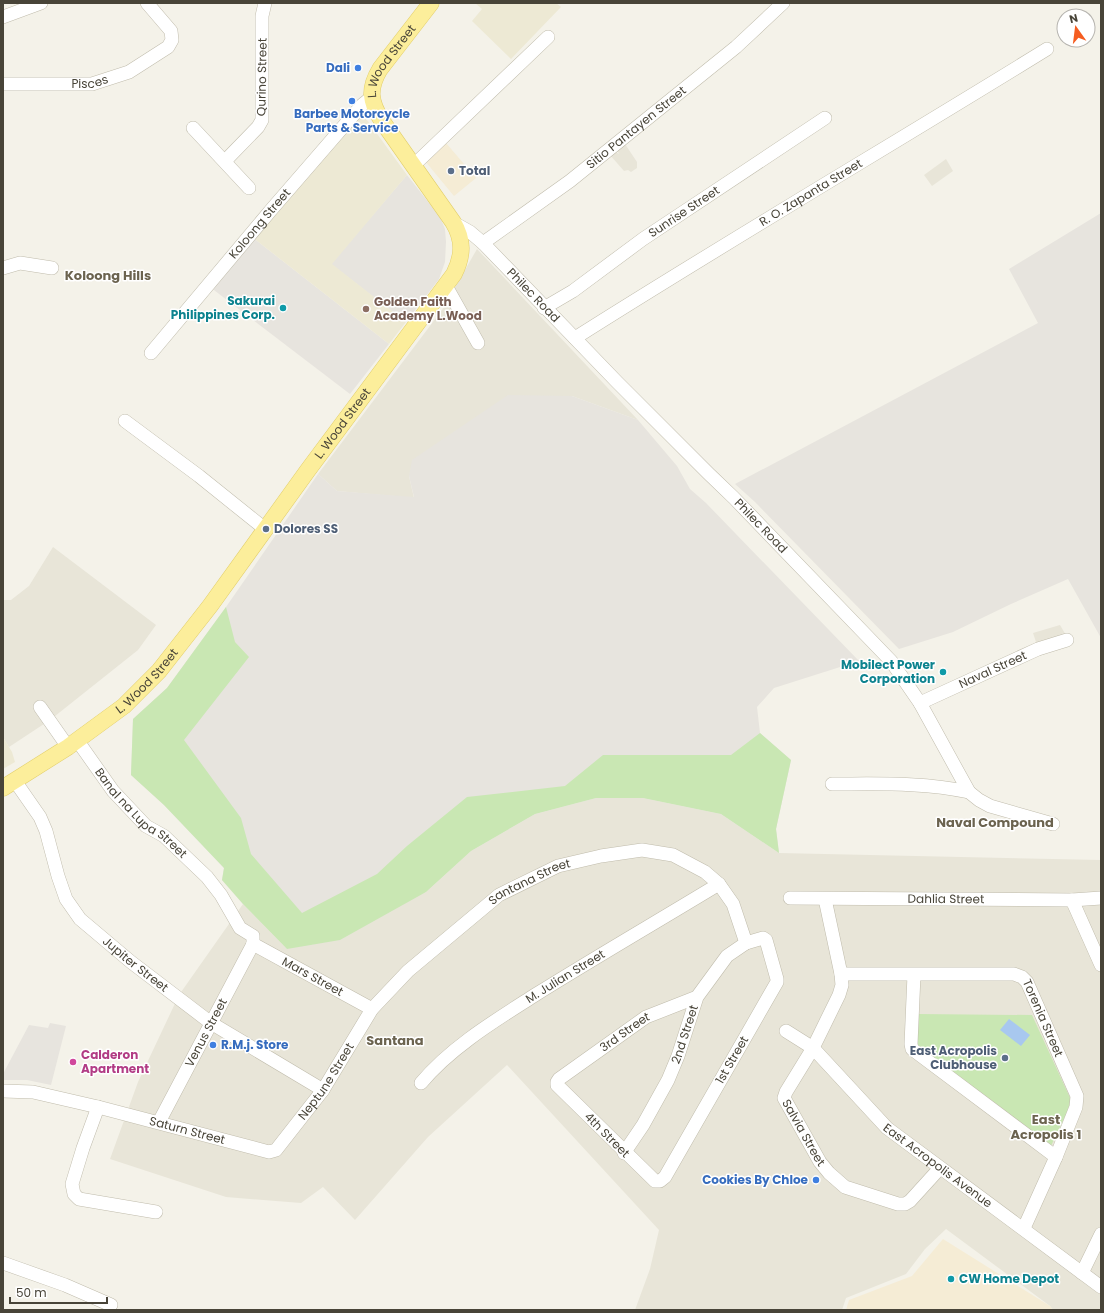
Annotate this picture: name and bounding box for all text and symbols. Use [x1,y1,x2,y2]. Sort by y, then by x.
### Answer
north arrow [1056,8,1096,48]
text: N [1068,10,1080,27]
street label: L. Wood Street [363,21,419,99]
street label: Qurino Street [252,38,271,116]
place label: Dali [326,59,350,76]
marker: Dali [353,63,363,73]
street label: Pisces [71,70,110,92]
street label: Sitio Pantayen Street [582,82,689,173]
marker: Barbee Motorcycle Parts & Service [347,96,357,106]
place label: Barbee Motorcycle Parts & Service [294,105,411,136]
street label: R. O. Zapanta Street [756,154,865,230]
place label: Total [459,162,490,179]
marker: Total [446,166,456,176]
street label: Sunrise Street [645,182,723,241]
street label: Koloong Street [225,184,294,262]
street label: Philec Road [503,264,564,326]
district label: Koloong Hills [65,266,151,285]
place label: Sakurai Philippines Corp. [171,292,275,323]
place label: Golden Faith Academy L.Wood [374,293,482,324]
marker: Sakurai Philippines Corp. [278,303,288,313]
marker: Golden Faith Academy L.Wood [361,304,371,314]
street label: L. Wood Street [310,384,374,462]
street label: Philec Road [731,495,792,557]
place label: Dolores SS [274,520,338,537]
marker: Dolores SS [261,524,271,534]
street label: L. Wood Street [112,645,182,717]
street label: Naval Street [956,646,1029,692]
place label: Mobilect Power Corporation [841,656,935,687]
marker: Mobilect Power Corporation [938,667,948,677]
street label: Banal na Lupa Street [91,764,191,862]
district label: Naval Compound [936,813,1054,832]
street label: Santana Street [484,854,572,908]
street label: Dahlia Street [908,890,984,907]
street label: Jupiter Street [99,933,172,996]
street label: M. Julian Street [522,945,608,1007]
street label: Mars Street [279,952,347,1000]
street label: Torenia Street [1019,976,1068,1059]
street label: Venus Street [181,995,231,1070]
street label: 2nd Street [667,1003,702,1066]
street label: 3rd Street [596,1007,652,1055]
district label: Santana [366,1031,424,1050]
street label: 1st Street [711,1033,752,1087]
place label: R.M.j. Store [221,1036,289,1053]
street label: Neptune Street [294,1039,358,1123]
marker: R.M.j. Store [208,1040,218,1050]
place label: East Acropolis Clubhouse [910,1042,998,1073]
place label: Calderon Apartment [81,1046,149,1077]
marker: East Acropolis Clubhouse [1000,1053,1010,1063]
marker: Calderon Apartment [68,1057,78,1067]
street label: Salvia Street [778,1096,829,1170]
street label: 4th Street [581,1108,634,1161]
district label: East Acropolis 1 [1011,1110,1081,1144]
street label: Saturn Street [148,1112,227,1148]
street label: East Acropolis Avenue [880,1119,996,1211]
place label: Cookies By Chloe [702,1171,809,1188]
marker: Cookies By Chloe [811,1175,821,1185]
place label: CW Home Depot [959,1270,1059,1287]
marker: CW Home Depot [946,1274,956,1284]
scale bar [10,1279,107,1305]
text: 50 m [16,1284,47,1301]

